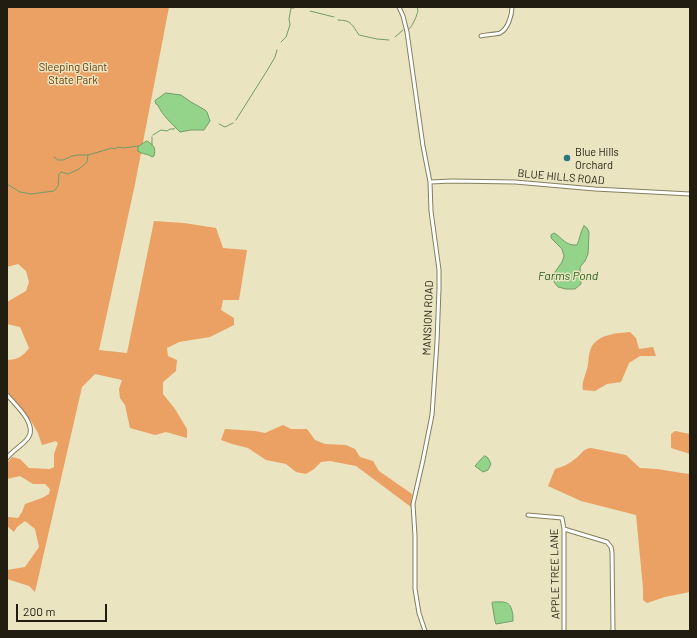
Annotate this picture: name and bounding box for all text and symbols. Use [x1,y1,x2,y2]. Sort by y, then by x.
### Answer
park label: Sleeping Giant State Park [39,60,107,86]
place label: Blue Hills Orchard [575,145,619,171]
marker: Blue Hills Orchard [562,153,572,163]
street label: BLUE HILLS ROAD [517,167,605,187]
water label: Farms Pond [538,269,598,283]
street label: MANSION ROAD [420,280,436,356]
street label: APPLE TREE LANE [548,529,562,619]
scale bar [18,596,109,622]
text: 200 m [23,604,55,618]

